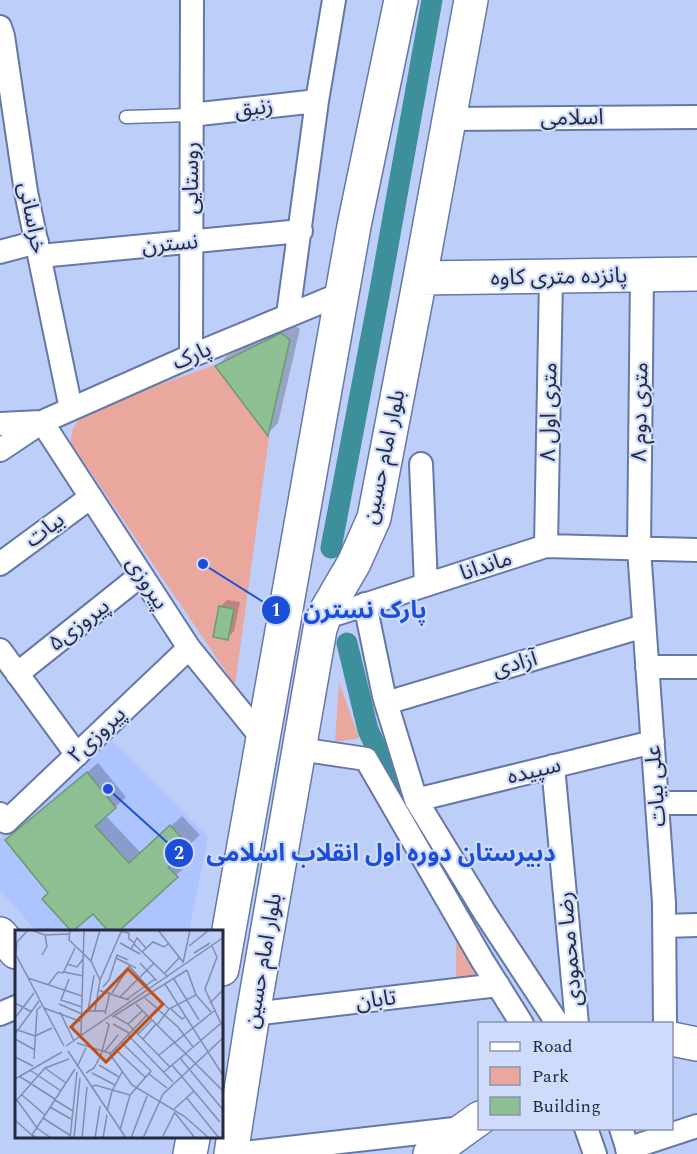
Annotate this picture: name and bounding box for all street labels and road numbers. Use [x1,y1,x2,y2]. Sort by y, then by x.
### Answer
street label: زنبق [233,90,275,126]
street label: اسلامی [540,101,604,135]
street label: روستایی [175,142,208,214]
street label: خراسانی [9,179,55,257]
street label: نسترن [140,225,200,263]
street label: پانزده متری کاوه [490,259,628,295]
street label: پارک [167,333,217,379]
street label: ۸ متری اول [532,362,566,462]
street label: ۸ متری دوم [623,362,657,462]
street label: بلوار امام حسین [354,387,414,527]
street label: بیات [18,504,72,556]
street label: ماندانا [456,542,516,590]
street label: پیروزی [117,550,177,616]
street label: پیروزی۵ [41,590,117,660]
street label: آزادی [489,641,543,686]
street label: پیروزی۲ [60,699,134,771]
street label: علی بیات [637,744,675,828]
street label: سپیده [504,748,564,794]
street label: رضا محمودی [549,890,591,1008]
street label: بلوار امام حسین [235,891,291,1031]
street label: تابان [354,981,398,1019]

